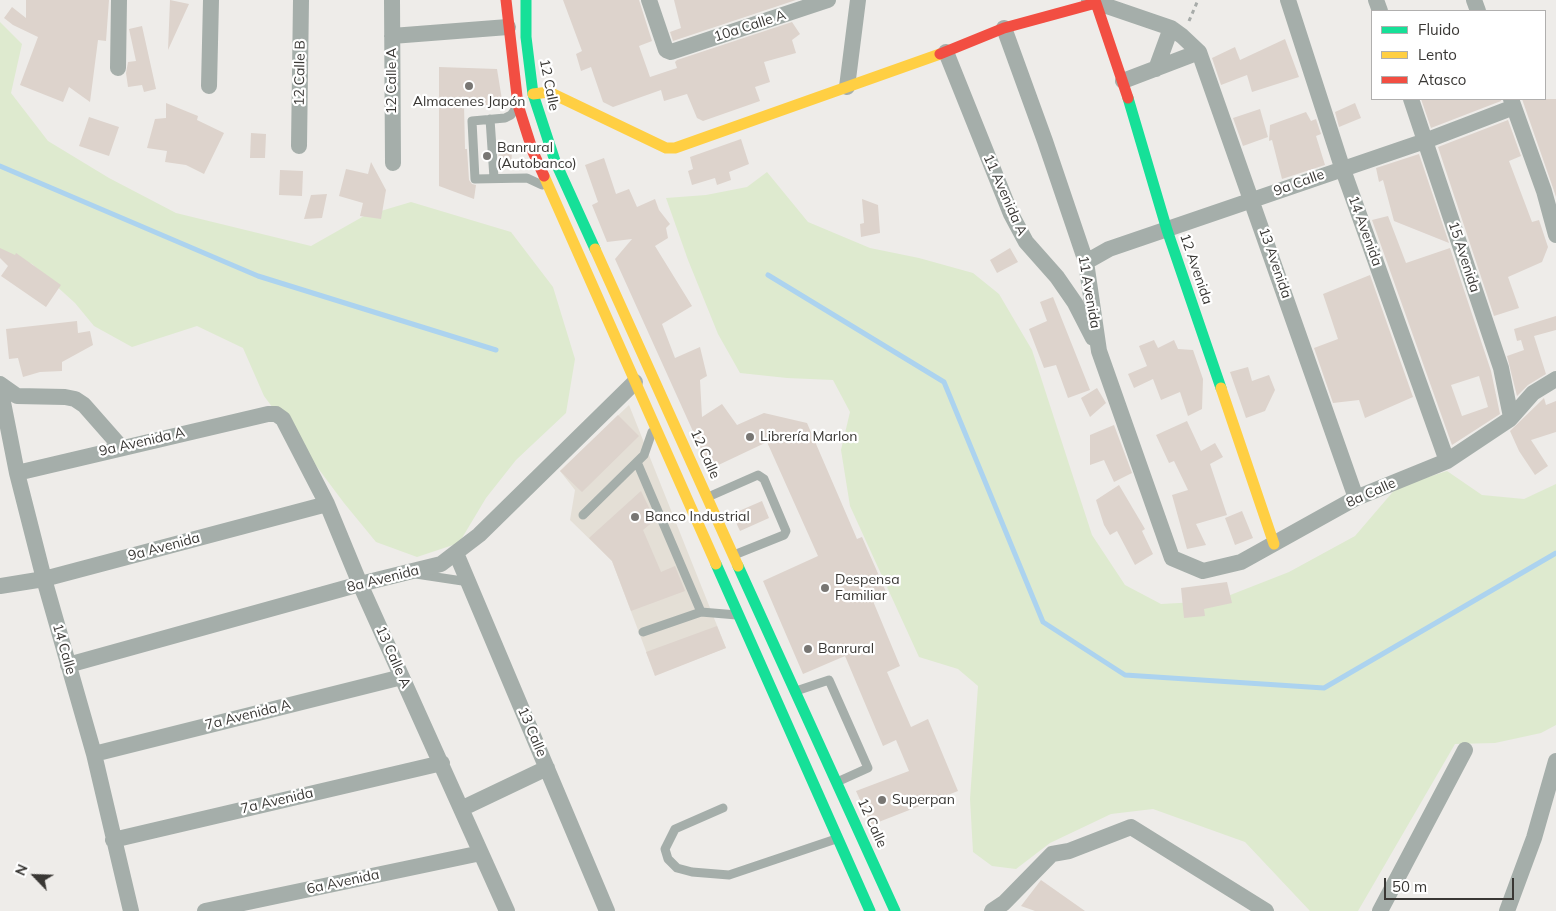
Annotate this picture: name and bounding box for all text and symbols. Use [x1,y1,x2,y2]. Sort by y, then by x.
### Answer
street label: 10a Calle A [712,6,788,46]
legend [1371,10,1546,100]
text: Fluido [1418,20,1460,39]
street label: 12 Calle B [291,40,309,106]
text: Lento [1418,45,1457,64]
street label: 12 Calle A [384,48,400,114]
street label: 12 Calle [536,58,562,112]
text: Atasco [1418,70,1466,89]
marker: Almacenes Japón [463,80,475,92]
place label: Almacenes Japón [413,94,525,110]
place label: Banrural (Autobanco) [497,140,577,172]
marker: Banrural (Autobanco) [481,150,493,162]
street label: 11 Avenida A [980,152,1030,238]
street label: 9a Calle [1271,166,1327,200]
street label: 14 Avenida [1345,194,1385,268]
street label: 15 Avenida [1445,219,1483,295]
street label: 13 Avenida [1255,225,1295,301]
street label: 12 Avenida [1176,231,1216,307]
street label: 11 Avenida [1074,254,1104,330]
street label: 9a Avenida A [97,424,187,460]
street label: 12 Calle [687,427,723,481]
place label: Librería Marlon [760,429,857,445]
marker: Librería Marlon [744,431,756,443]
street label: 8a Calle [1344,475,1398,511]
place label: Banco Industrial [645,509,750,525]
marker: Banco Industrial [629,511,641,523]
street label: 9a Avenida [126,529,202,565]
street label: 8a Avenida [345,562,421,596]
place label: Despensa Familiar [835,572,900,604]
marker: Despensa Familiar [819,582,831,594]
street label: 14 Calle [49,621,79,677]
street label: 13 Calle A [372,623,414,691]
place label: Banrural [818,641,874,657]
marker: Banrural [802,643,814,655]
street label: 7a Avenida A [203,696,293,734]
street label: 13 Calle [514,705,550,759]
street label: 7a Avenida [239,785,315,817]
place label: Superpan [892,792,955,808]
marker: Superpan [876,794,888,806]
street label: 12 Calle [854,796,890,850]
north arrow [10,851,60,901]
text: N [11,861,32,878]
street label: 6a Avenida [305,866,381,898]
scale bar [1386,868,1516,900]
text: 50 m [1392,877,1427,896]

